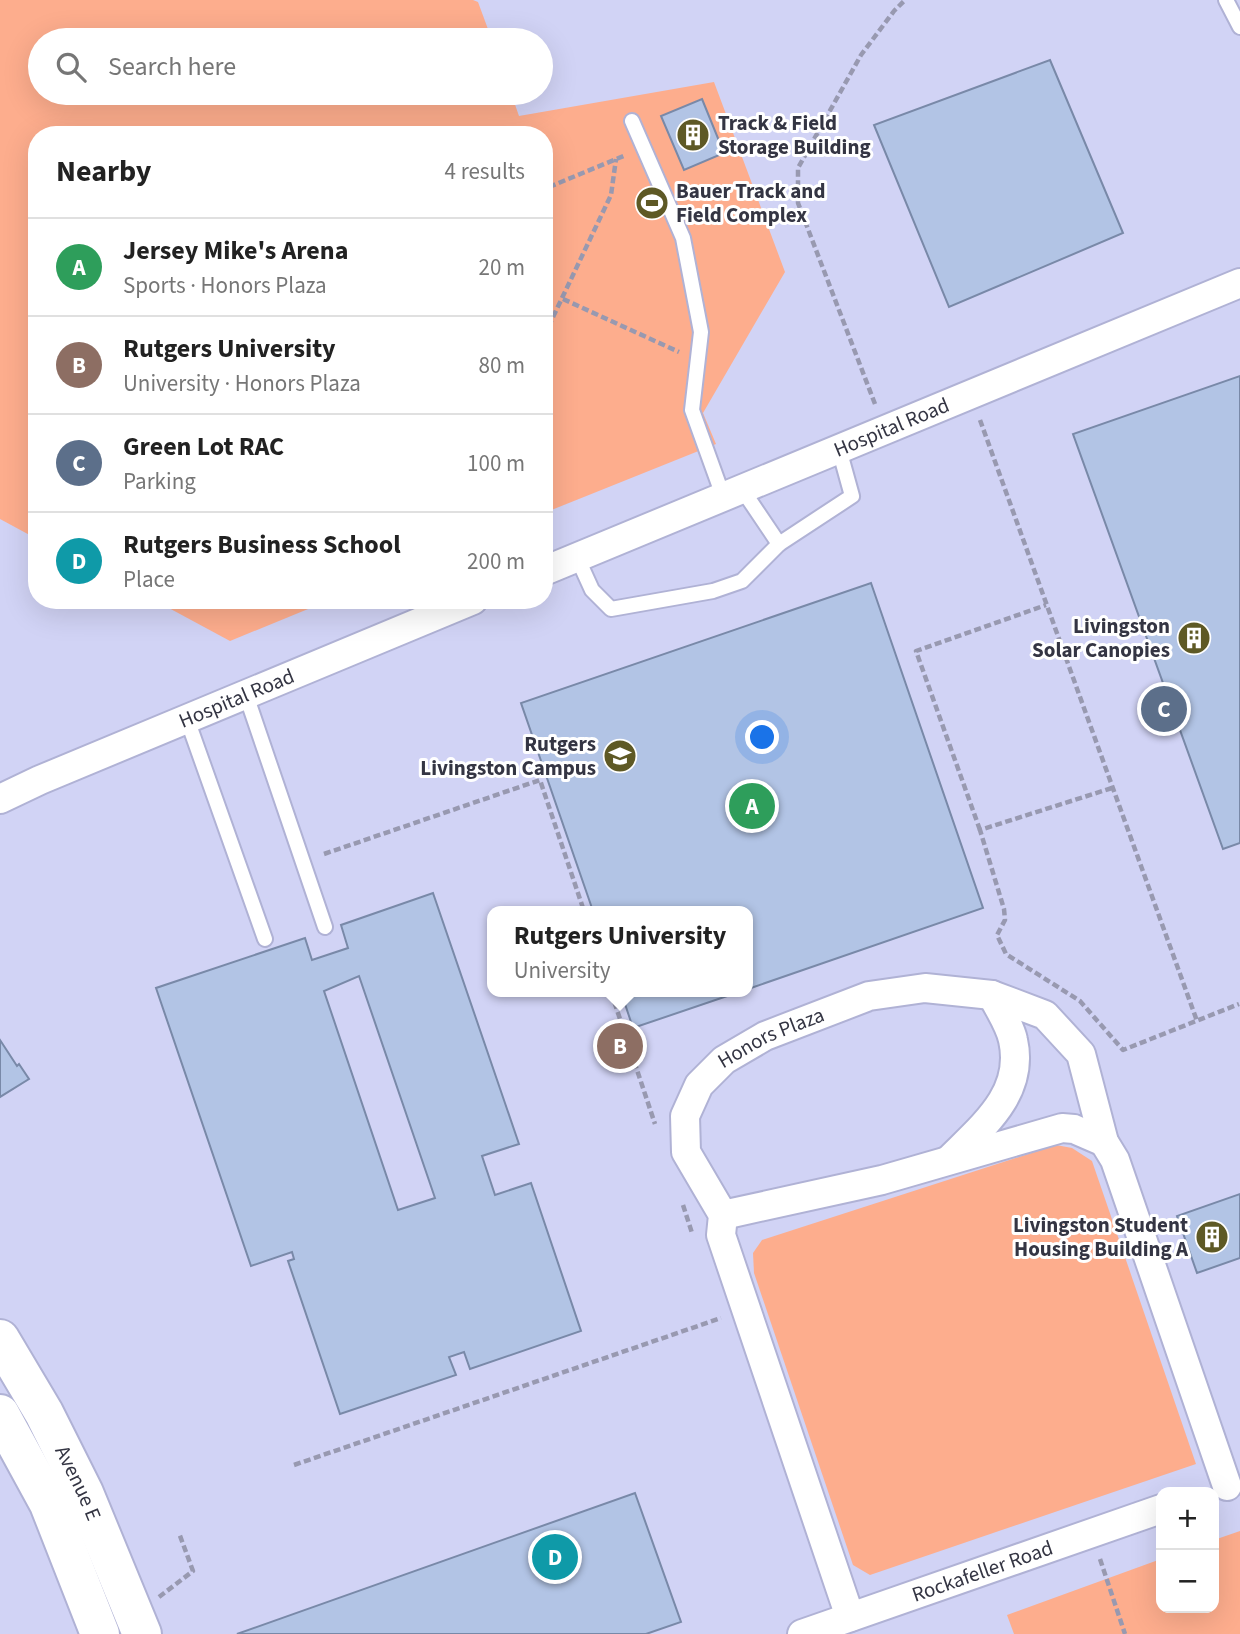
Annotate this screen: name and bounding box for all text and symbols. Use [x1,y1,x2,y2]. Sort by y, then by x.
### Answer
search box [28,28,553,105]
icon: search [52,48,90,86]
text: Search here [108,48,236,85]
place label: Track & Field Storage Building [718,108,871,162]
building icon: Track & Field Storage Building [674,116,712,154]
text: Nearby [56,150,151,193]
text: 4 results [445,155,525,188]
place label: Bauer Track and Field Complex [676,176,825,230]
sports icon: Bauer Track and Field Complex [633,184,671,222]
text: Jersey Mike's Arena [123,232,348,269]
text: A [72,251,86,284]
text: 20 m [478,251,525,284]
text: Sports · Honors Plaza [123,269,327,302]
text: Rutgers University [123,330,336,367]
text: B [72,349,86,382]
text: 80 m [478,349,525,382]
text: University · Honors Plaza [123,367,361,400]
street label: Hospital Road [829,390,954,465]
text: Green Lot RAC [123,428,284,465]
text: C [72,447,86,480]
text: 100 m [467,447,525,480]
text: Parking [123,465,196,498]
text: Rutgers Business School [123,526,401,563]
text: D [72,545,86,578]
text: 200 m [467,545,525,578]
text: Place [123,563,175,596]
place label: Livingston Solar Canopies [1032,611,1170,665]
building icon: Livingston Solar Canopies [1175,619,1213,657]
street label: Hospital Road [174,661,299,736]
pin: C [1141,683,1187,735]
your location [745,720,779,754]
place label: Rutgers Livingston Campus [420,729,596,783]
school or university icon: Rutgers Livingston Campus [601,737,639,775]
pin: A [729,780,775,832]
popup [487,906,753,997]
text: Rutgers University [514,917,726,954]
text: University [514,954,611,987]
street label: Honors Plaza [712,1000,829,1076]
pin: B [597,1020,643,1072]
place label: Livingston Student Housing Building A [1013,1210,1189,1264]
building icon: Livingston Student Housing Building A [1193,1218,1231,1256]
street label: Avenue E [48,1440,109,1525]
map controls [1156,1487,1219,1613]
button: + [1156,1487,1219,1550]
pin: D [532,1531,578,1583]
street label: Rockafeller Road [908,1533,1057,1610]
button: − [1156,1550,1219,1613]

